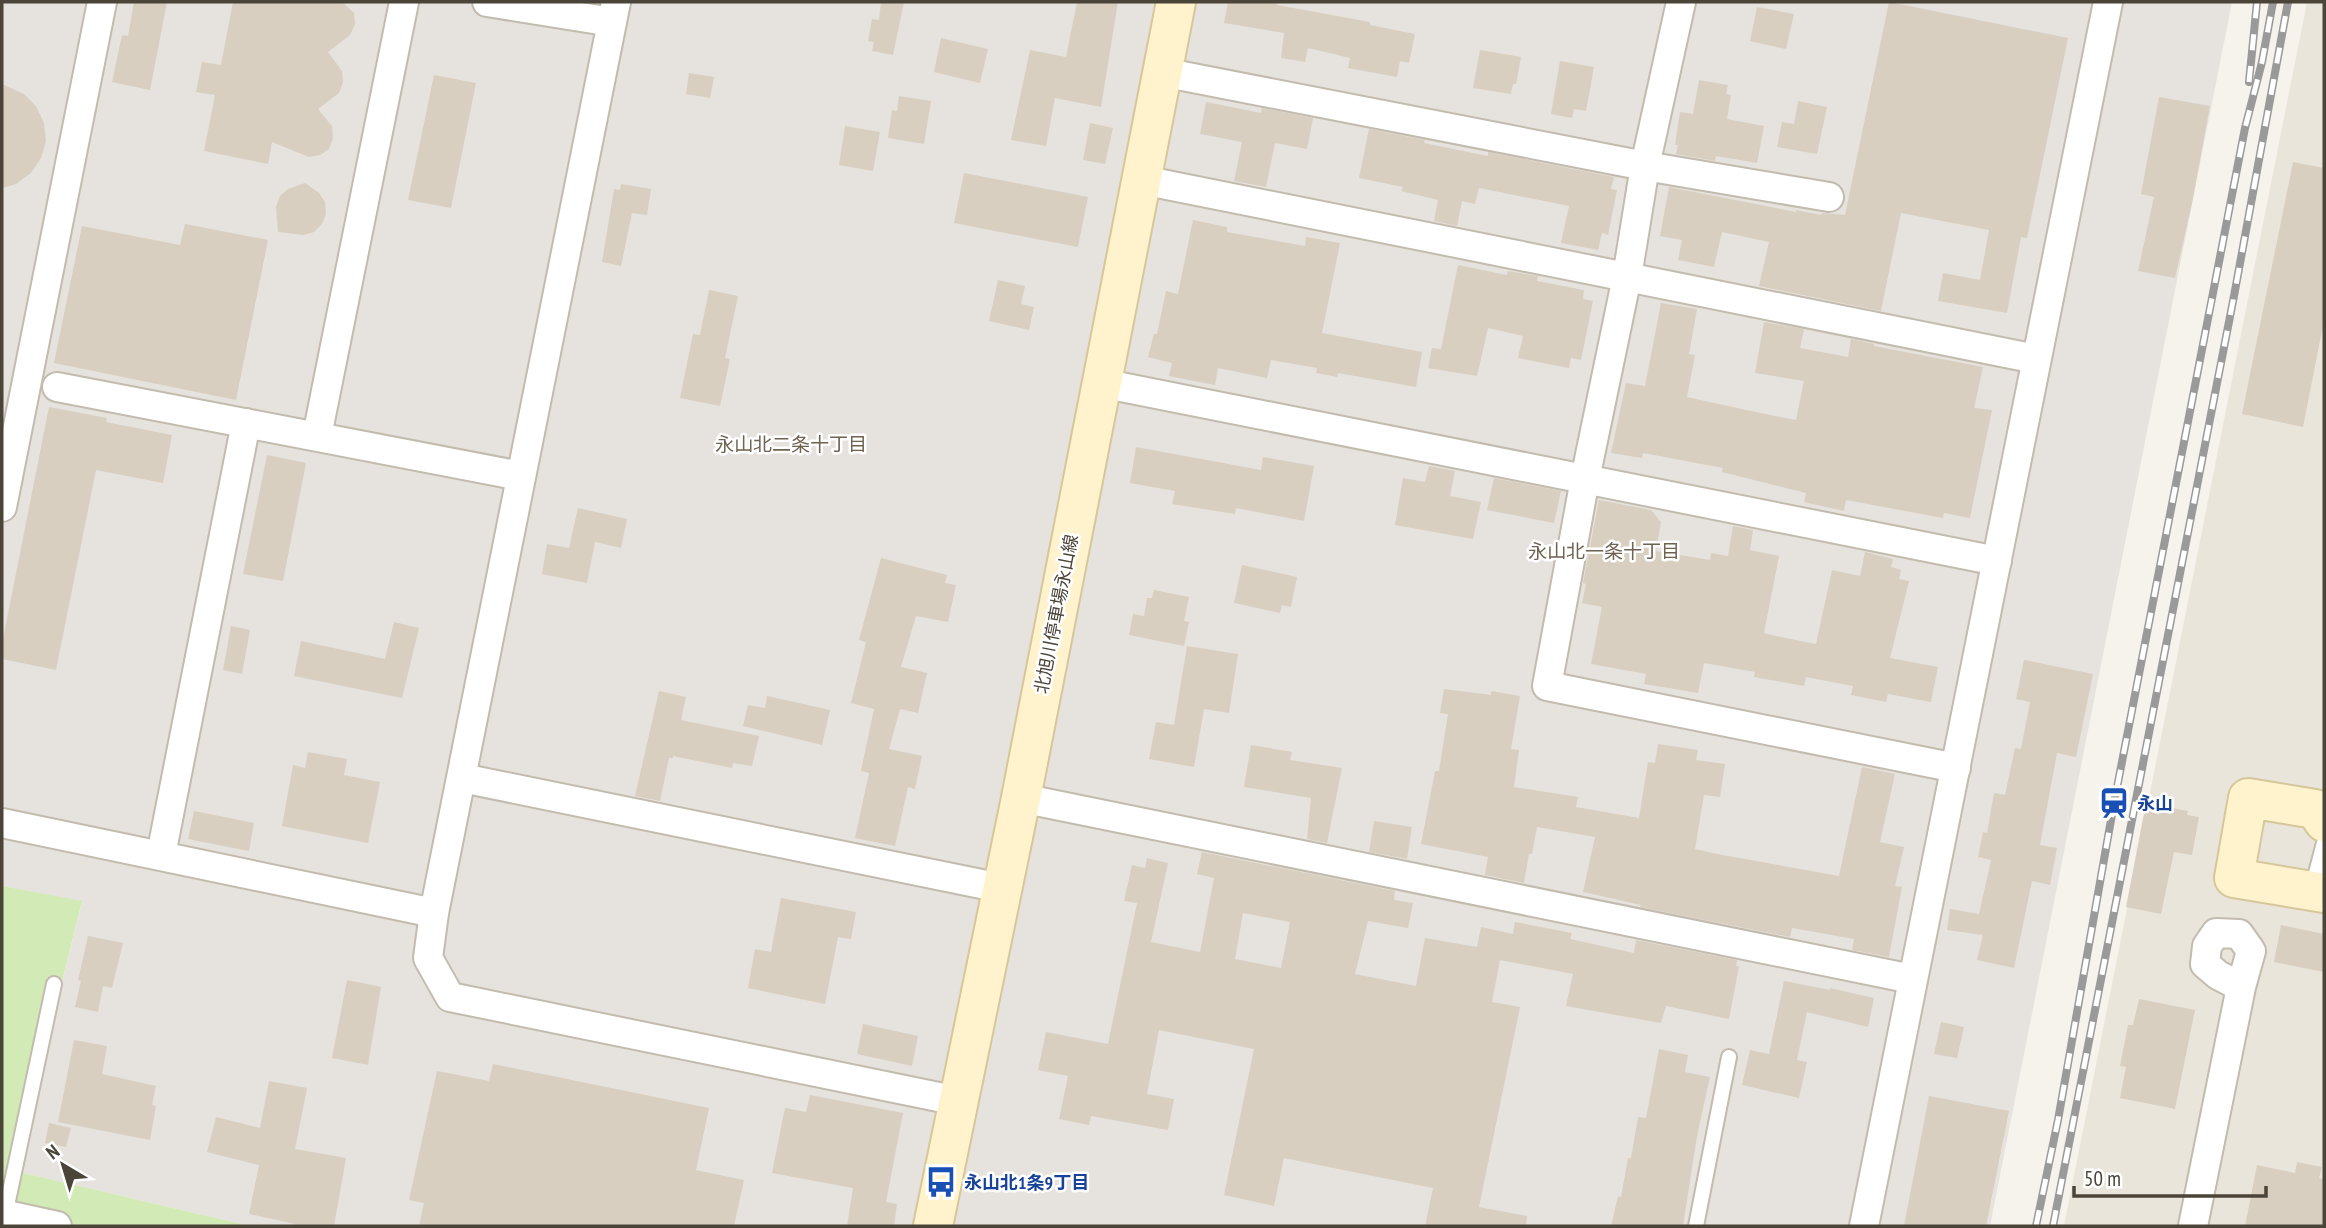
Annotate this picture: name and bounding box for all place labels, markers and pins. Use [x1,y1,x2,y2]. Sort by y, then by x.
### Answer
station icon: 永山 [2097,786,2131,820]
place label: 永山 [2137,792,2173,815]
bus stop icon: 永山北1条9丁目 [924,1165,958,1199]
place label: 永山北1条9丁目 [964,1171,1089,1194]

